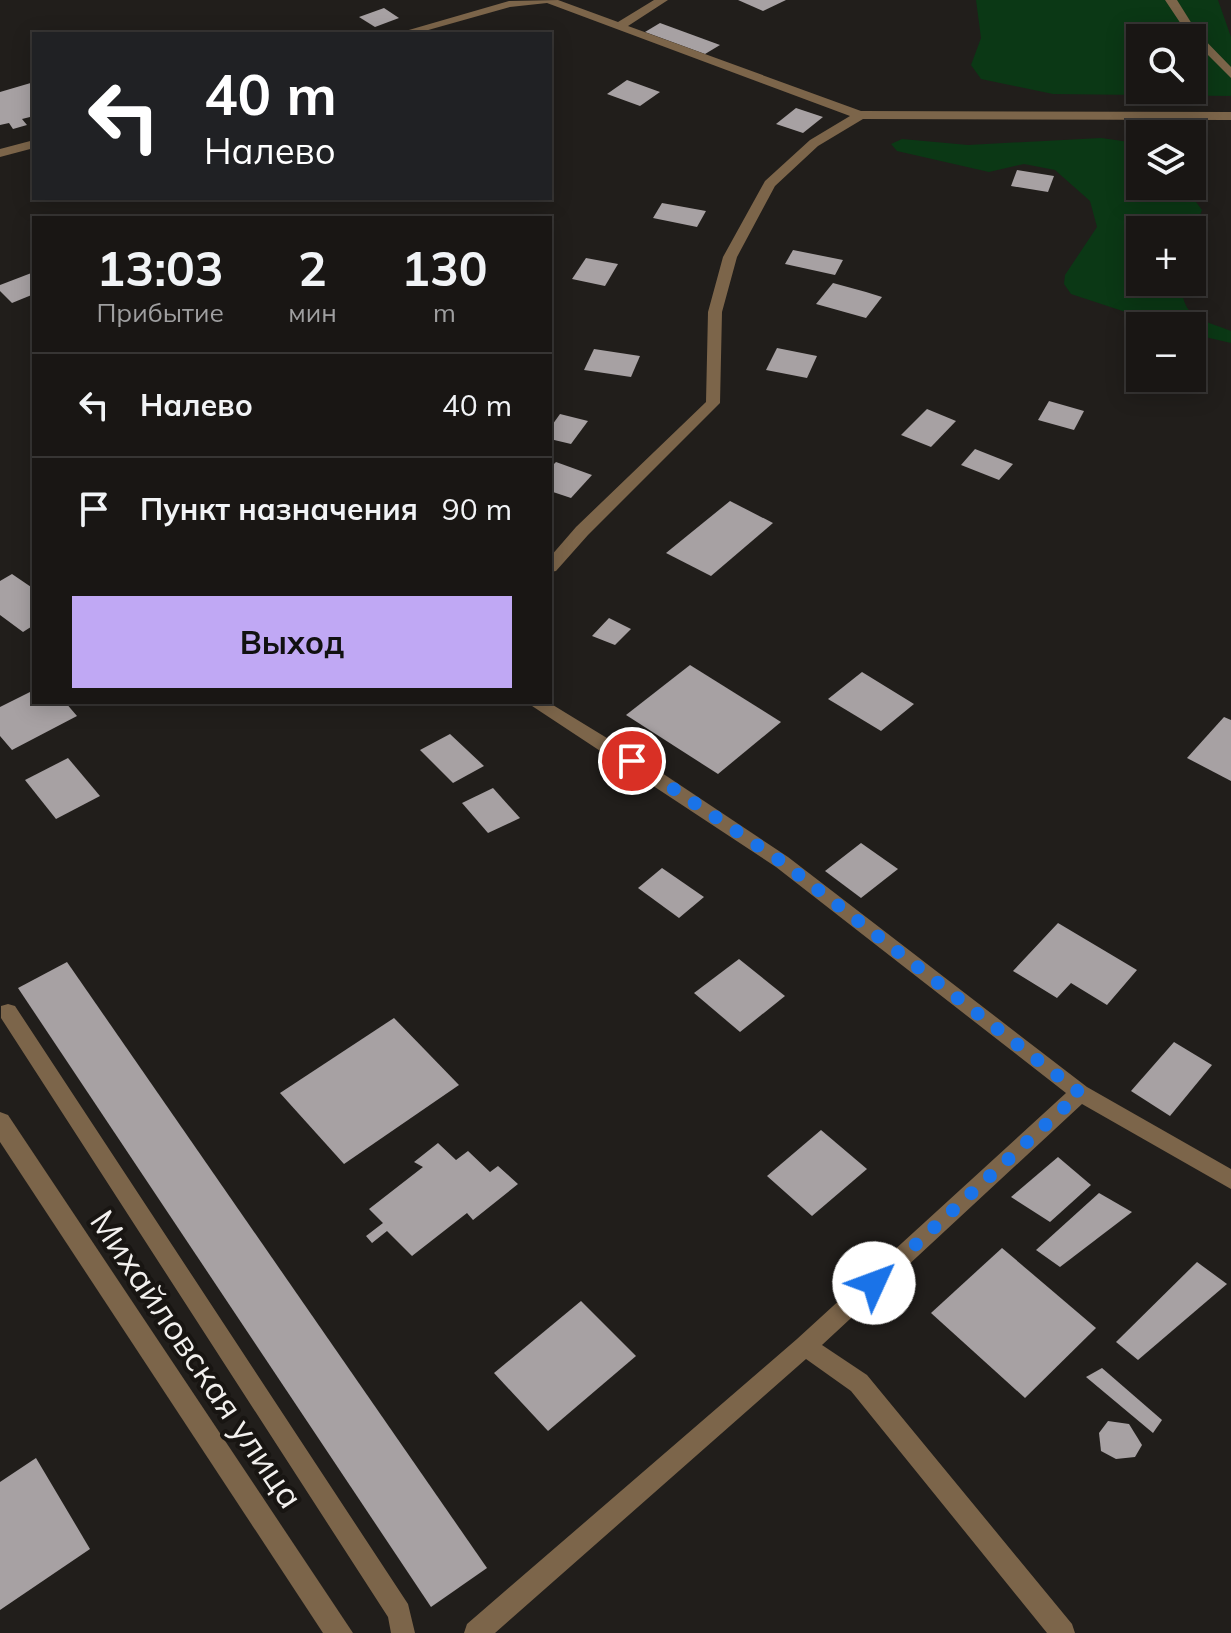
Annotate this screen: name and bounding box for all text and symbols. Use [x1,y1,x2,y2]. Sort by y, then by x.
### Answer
map controls [1126,24,1206,392]
button: search [1126,24,1206,104]
text: 40 m [204,59,337,129]
icon: left [72,64,176,168]
button: layers [1126,120,1206,200]
text: Налево [204,128,336,173]
button: + [1126,216,1206,296]
text: 13:03 [97,238,224,298]
text: 2 [298,238,327,298]
text: 130 [401,238,488,298]
text: Прибытие [96,296,224,329]
text: мин [288,296,337,329]
text: m [433,296,456,329]
button: − [1126,312,1206,392]
icon: left [72,383,116,427]
text: Налево [140,386,253,424]
text: 40 m [442,386,512,424]
icon: arrive [72,487,116,531]
text: Пункт назначения [140,490,418,528]
text: 90 m [442,490,512,528]
button: Выход [72,596,512,688]
pin [598,727,666,795]
icon: arrive [610,739,654,783]
street label: Михайловская улица [81,1202,313,1516]
position arrow [832,1241,916,1325]

